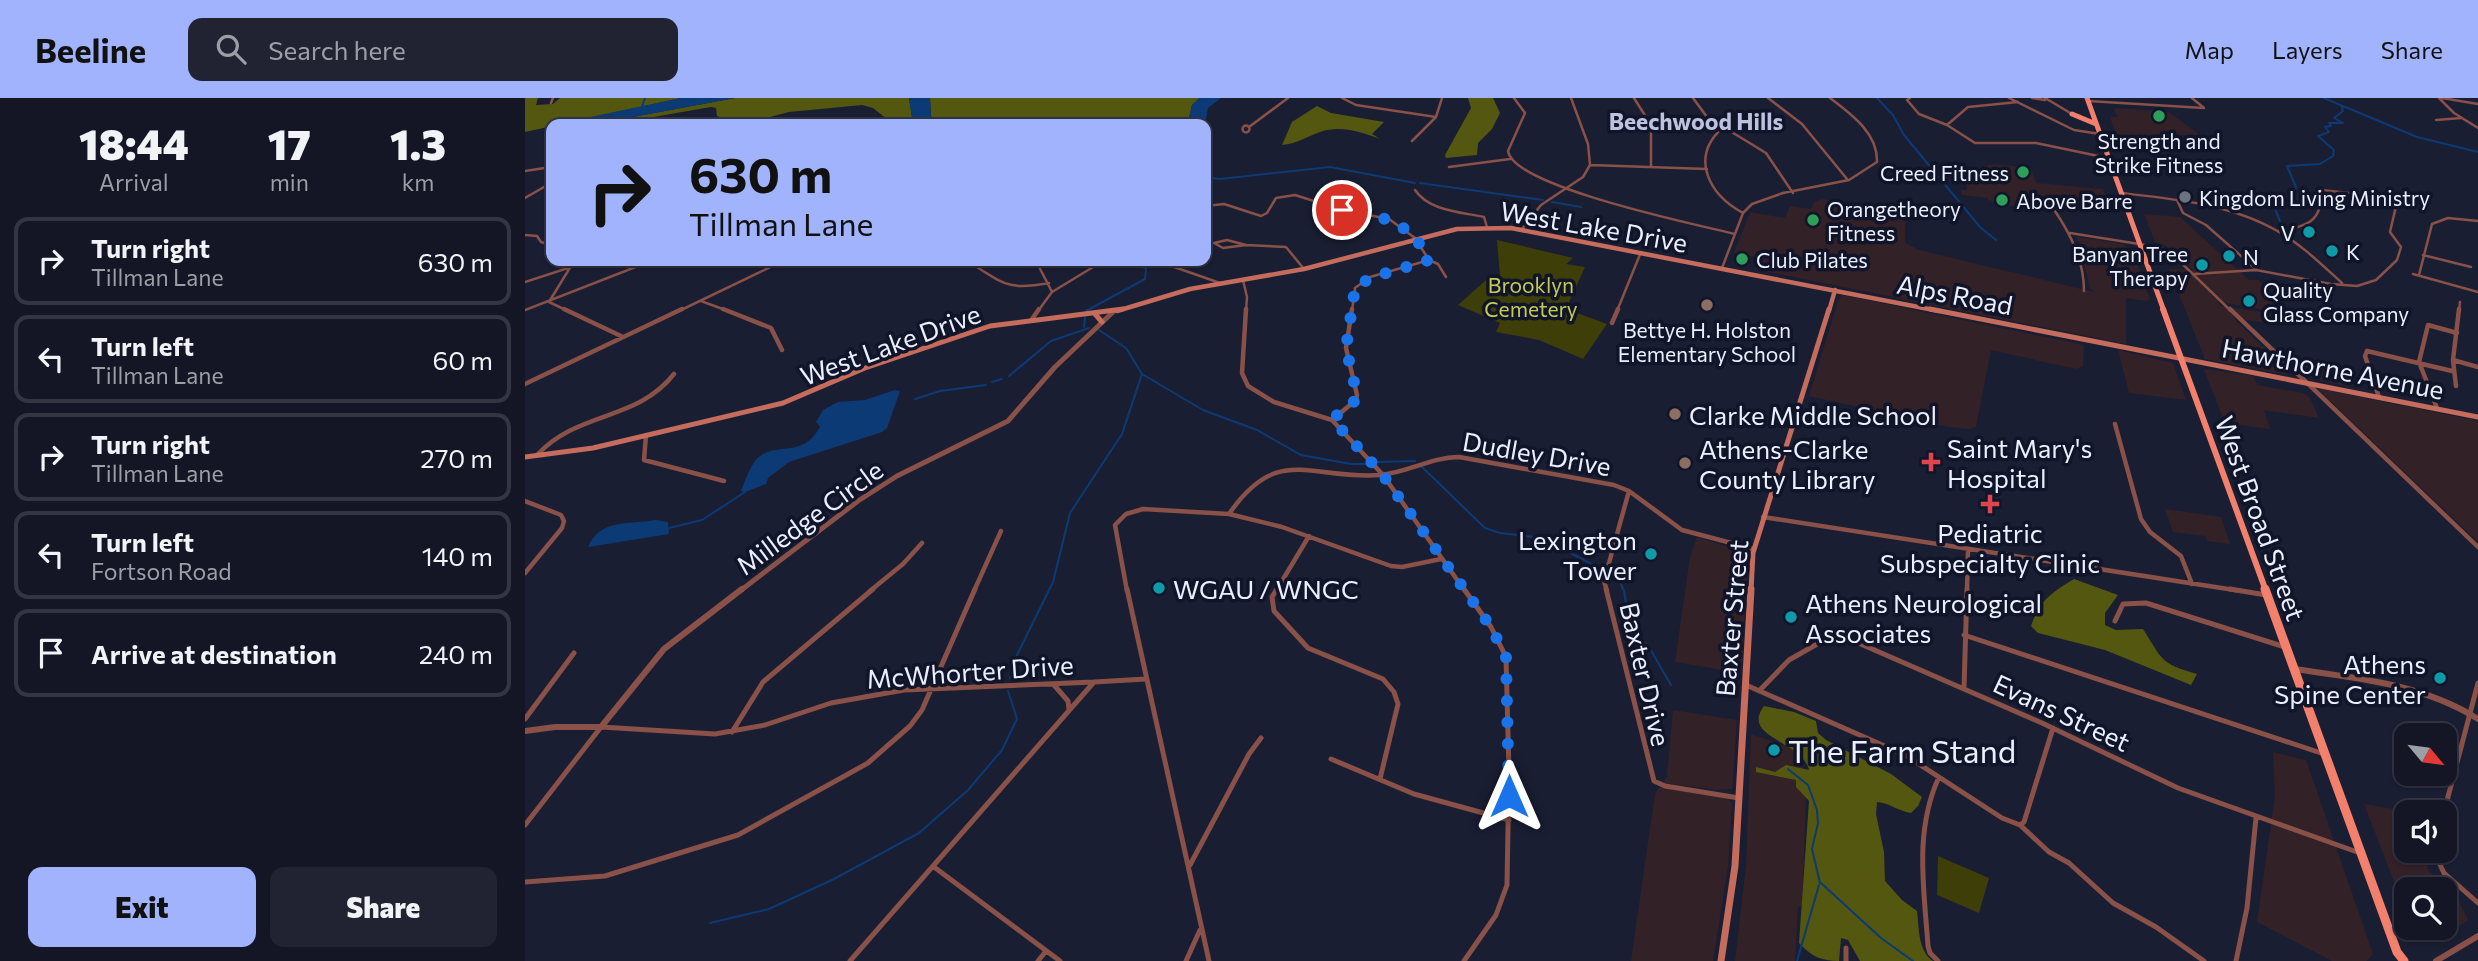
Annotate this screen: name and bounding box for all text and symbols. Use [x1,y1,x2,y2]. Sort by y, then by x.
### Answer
search box [188,18,678,81]
text: Beeline [35,29,146,70]
icon: search [212,30,250,68]
text: Search here [268,34,406,65]
text: Map [2185,35,2234,64]
text: Layers [2272,35,2343,64]
text: Share [2381,35,2443,64]
district label: Beechwood Hills [1609,107,1784,135]
marker: Strength and Strike Fitness [2151,108,2167,124]
text: 18:44 [79,117,189,169]
text: 17 [268,117,311,169]
text: 1.3 [390,117,446,169]
place label: Strength and Strike Fitness [2095,128,2223,177]
text: 630 m [689,143,832,203]
icon: right [574,147,665,238]
place label: Creed Fitness [1880,160,2009,185]
marker: Creed Fitness [2015,164,2031,180]
text: Arrival [99,168,169,196]
text: min [270,168,309,196]
text: km [402,168,434,196]
pin [1312,180,1372,240]
place label: Kingdom Living Ministry [2199,185,2430,210]
place label: Above Barre [2016,188,2133,213]
marker: Kingdom Living Ministry [2177,189,2193,205]
icon: arrive [1323,191,1361,229]
marker: Above Barre [1994,192,2010,208]
street label: West Lake Drive [1498,194,1690,258]
place label: Orangetheory Fitness [1827,196,1961,245]
text: Tillman Lane [689,203,873,243]
marker: Orangetheory Fitness [1805,212,1821,228]
place label: V [2281,220,2295,245]
marker: V [2301,224,2317,240]
text: Turn right [91,232,210,263]
place label: K [2346,239,2360,264]
place label: Banyan Tree Therapy [2072,241,2188,290]
icon: right [32,242,70,280]
marker: K [2324,243,2340,259]
place label: N [2243,244,2259,269]
text: 630 m [418,246,493,277]
place label: Club Pilates [1756,247,1868,272]
marker: N [2221,248,2237,264]
marker: Club Pilates [1734,251,1750,267]
marker: Banyan Tree Therapy [2194,257,2210,273]
text: Tillman Lane [91,263,224,291]
street label: Alps Road [1895,268,2015,320]
park label: Brooklyn Cemetery [1484,272,1578,321]
place label: Quality Glass Company [2263,277,2409,326]
marker: Quality Glass Company [2241,293,2257,309]
street label: West Lake Drive [796,297,984,391]
marker: Bettye H. Holston Elementary School [1699,297,1715,313]
place label: Bettye H. Holston Elementary School [1618,317,1796,366]
text: Turn left [91,330,194,361]
street label: Hawthorne Avenue [2219,331,2447,405]
icon: left [32,340,70,378]
text: 60 m [433,344,493,375]
text: Tillman Lane [91,361,224,389]
place label: Clarke Middle School [1689,399,1937,430]
marker: Clarke Middle School [1667,406,1683,422]
street label: West Broad Street [2210,412,2312,624]
street label: Dudley Drive [1460,425,1614,481]
text: Turn right [91,428,210,459]
place label: Saint Mary's Hospital [1947,432,2092,493]
place label: Athens-Clarke County Library [1699,433,1875,494]
icon: right [32,438,70,476]
text: 270 m [420,442,493,473]
marker: Saint Mary's Hospital [1921,452,1941,472]
street label: Milledge Circle [730,453,888,581]
marker: Athens-Clarke County Library [1677,455,1693,471]
text: Tillman Lane [91,459,224,487]
marker: Pediatric Subspecialty Clinic [1980,494,2000,514]
place label: Pediatric Subspecialty Clinic [1880,517,2100,578]
place label: Lexington Tower [1518,524,1637,585]
text: Turn left [91,526,194,557]
icon: left [32,536,70,574]
street label: Baxter Street [1709,538,1753,698]
text: 140 m [422,540,493,571]
marker: Lexington Tower [1643,546,1659,562]
text: Fortson Road [91,557,232,585]
place label: WGAU / WNGC [1173,573,1359,604]
marker: WGAU / WNGC [1151,580,1167,596]
place label: Athens Neurological Associates [1805,587,2042,648]
street label: Baxter Drive [1614,599,1678,749]
marker: Athens Neurological Associates [1783,609,1799,625]
icon: arrive [32,634,70,672]
text: Arrive at destination [91,638,337,669]
text: 240 m [419,638,493,669]
street label: McWhorter Drive [865,648,1075,694]
place label: Athens Spine Center [2274,648,2426,709]
street label: Evans Street [1989,667,2135,757]
marker: Athens Spine Center [2432,670,2448,686]
north arrow [2394,723,2457,786]
map controls [2394,723,2457,940]
place label: The Farm Stand [1788,730,2016,770]
marker: The Farm Stand [1766,742,1782,758]
position arrow [1472,759,1546,833]
button: sound [2394,800,2457,863]
button: Exit [28,867,256,947]
button: Share [270,867,497,947]
button: search [2394,877,2457,940]

